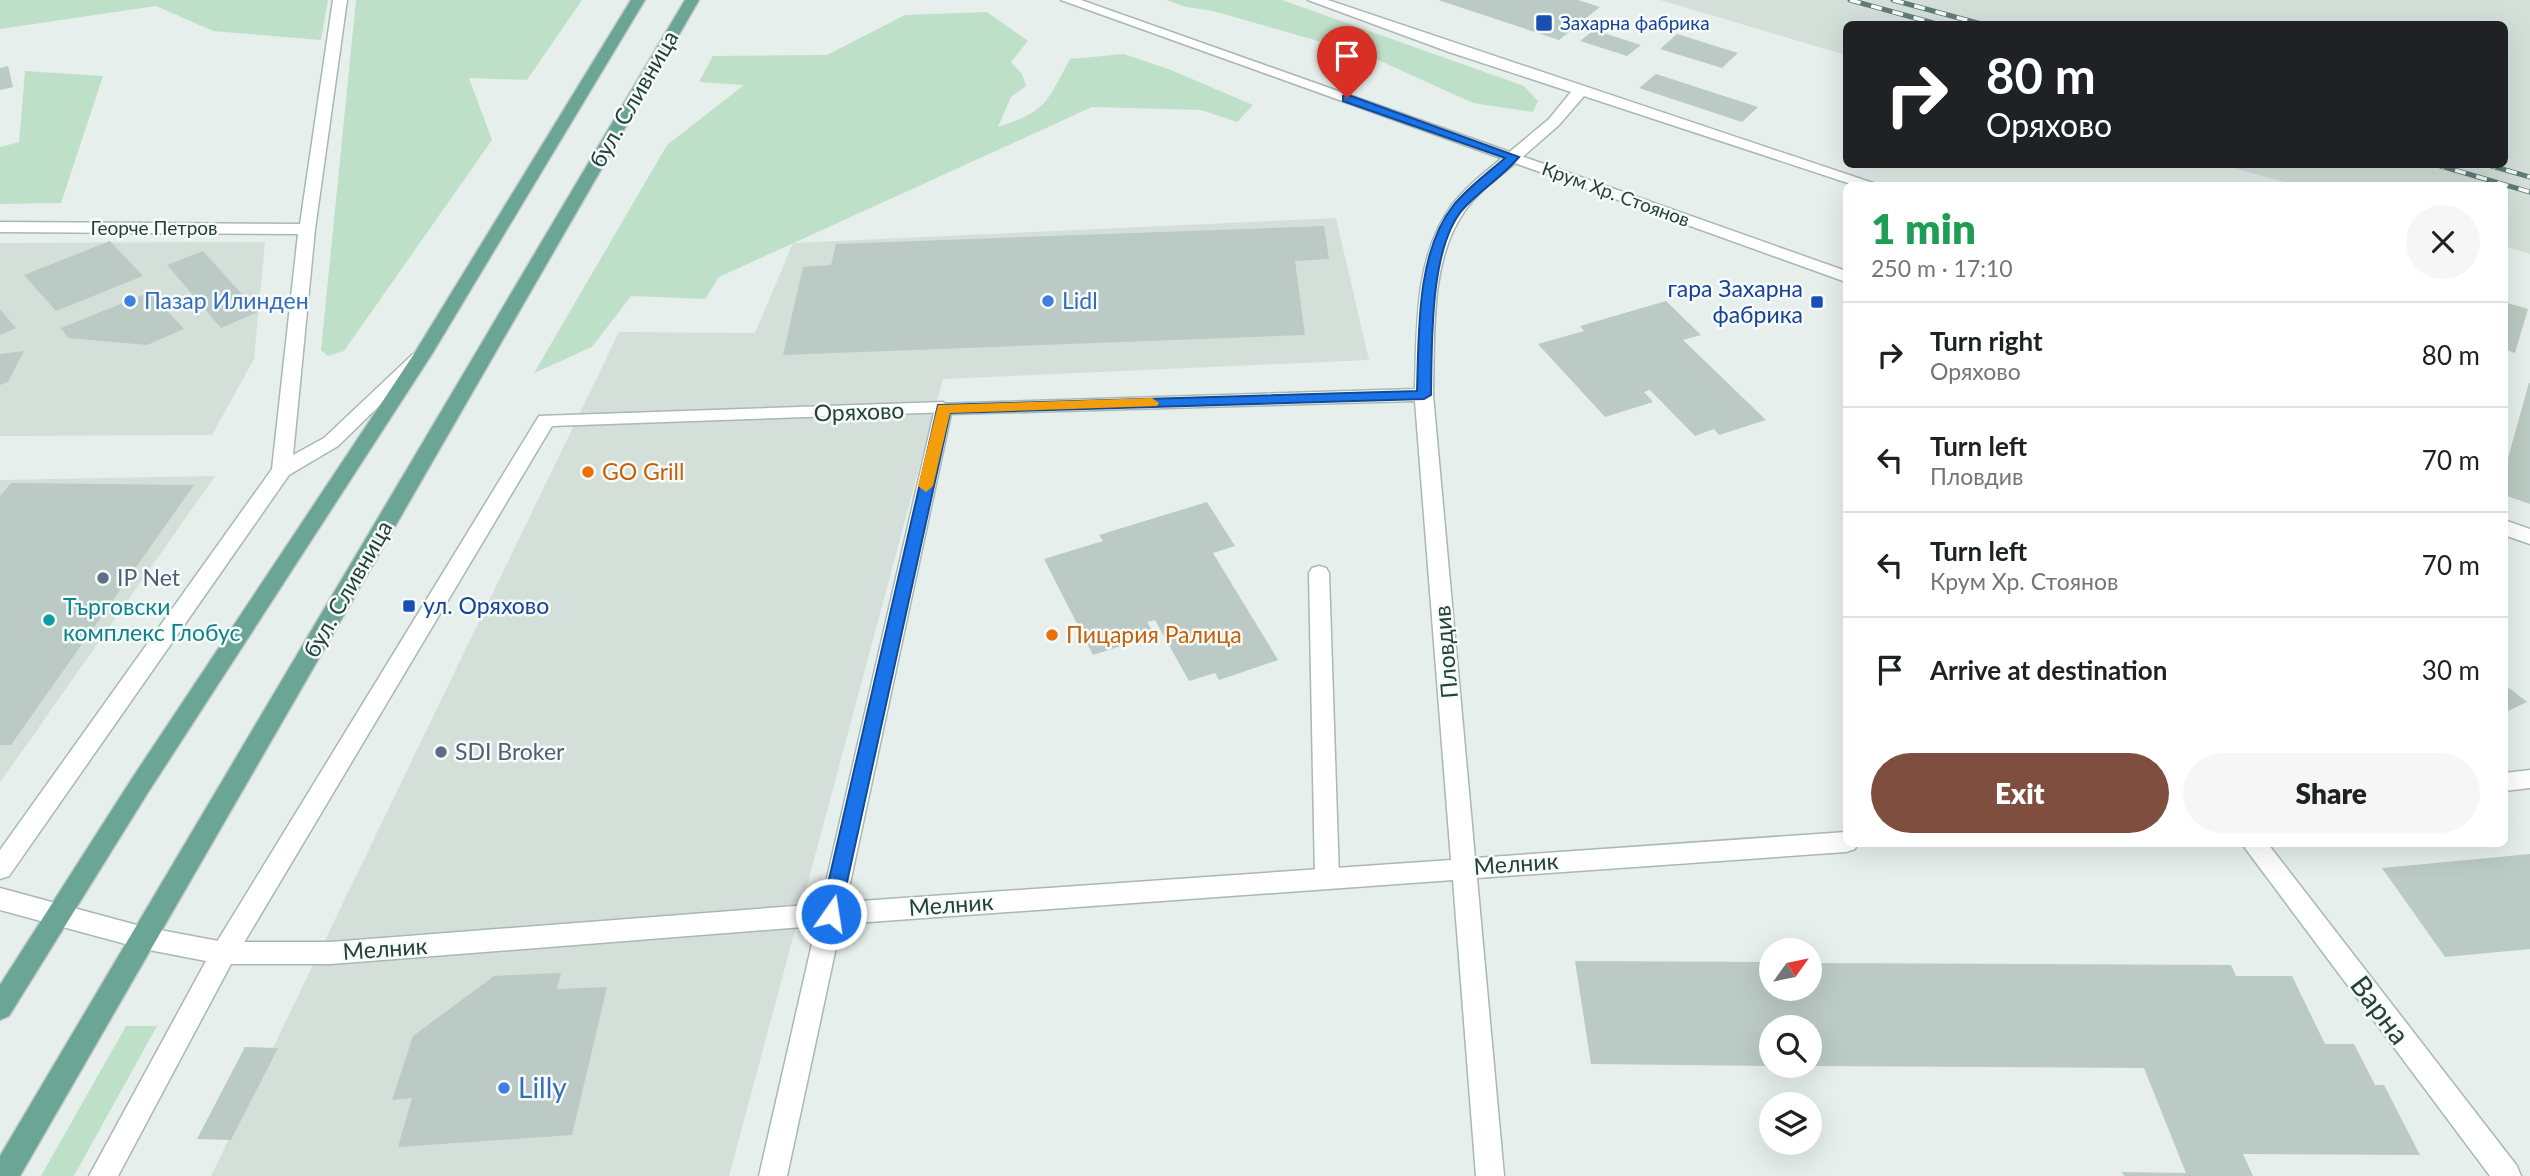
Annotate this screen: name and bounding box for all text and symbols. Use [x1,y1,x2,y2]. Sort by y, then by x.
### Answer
place label: Захарна фабрика [1560,11,1710,34]
marker: Захарна фабрика [1534,13,1554,33]
street label: бул. Сливница [583,25,684,172]
pin [1317,26,1377,98]
icon: arrive [1328,37,1366,75]
text: 80 m [1986,46,2096,104]
icon: right [1871,49,1962,140]
text: Оряхово [1986,105,2112,144]
street label: Крум Хр. Стоянов [1539,156,1693,231]
text: 1 min [1871,203,1976,253]
button: close [2406,205,2480,279]
street label: Георче Петров [90,216,218,239]
text: 250 m · 17:10 [1871,254,2013,282]
place label: гара Захарна фабрика [1667,274,1803,328]
place label: Пазар Илинден [144,286,309,314]
place label: Lidl [1062,286,1098,314]
marker: Пазар Илинден [122,293,138,309]
marker: Lidl [1040,293,1056,309]
marker: гара Захарна фабрика [1809,294,1825,310]
text: Turn right [1930,325,2043,357]
icon: right [1871,336,1909,374]
text: 80 m [2422,339,2480,371]
text: Оряхово [1930,357,2021,385]
street label: Оряхово [813,395,905,427]
text: Turn left [1930,430,2027,462]
icon: left [1871,441,1909,479]
text: 70 m [2422,444,2480,476]
place label: GO Grill [602,457,684,485]
text: Пловдив [1930,462,2023,490]
marker: GO Grill [580,464,596,480]
street label: бул. Сливница [297,515,398,662]
text: Turn left [1930,535,2027,567]
icon: left [1871,546,1909,584]
text: 70 m [2422,549,2480,581]
place label: IP Net [117,563,181,591]
text: Крум Хр. Стоянов [1930,567,2118,595]
marker: IP Net [95,570,111,586]
place label: ул. Оряхово [423,591,549,619]
place label: Търговски комплекс Глобус [63,592,241,646]
marker: ул. Оряхово [401,598,417,614]
street label: Пловдив [1427,604,1463,700]
marker: Търговски комплекс Глобус [41,612,57,628]
place label: Пицария Ралица [1066,620,1242,648]
marker: Пицария Ралица [1044,627,1060,643]
icon: arrive [1871,651,1909,689]
text: Arrive at destination [1930,654,2167,686]
text: 30 m [2422,654,2480,686]
place label: SDI Broker [455,737,565,765]
marker: SDI Broker [433,744,449,760]
button: Exit [1871,753,2169,833]
button: Share [2183,753,2480,833]
street label: Мелник [1473,846,1559,880]
position arrow [794,877,868,951]
street label: Мелник [908,887,994,921]
street label: Мелник [342,931,428,965]
north arrow [1759,938,1822,1001]
map controls [1759,938,1822,1155]
street label: Варна [2344,968,2418,1050]
button: search [1759,1015,1822,1078]
place label: Lilly [518,1070,567,1104]
marker: Lilly [496,1080,512,1096]
button: layers [1759,1092,1822,1155]

